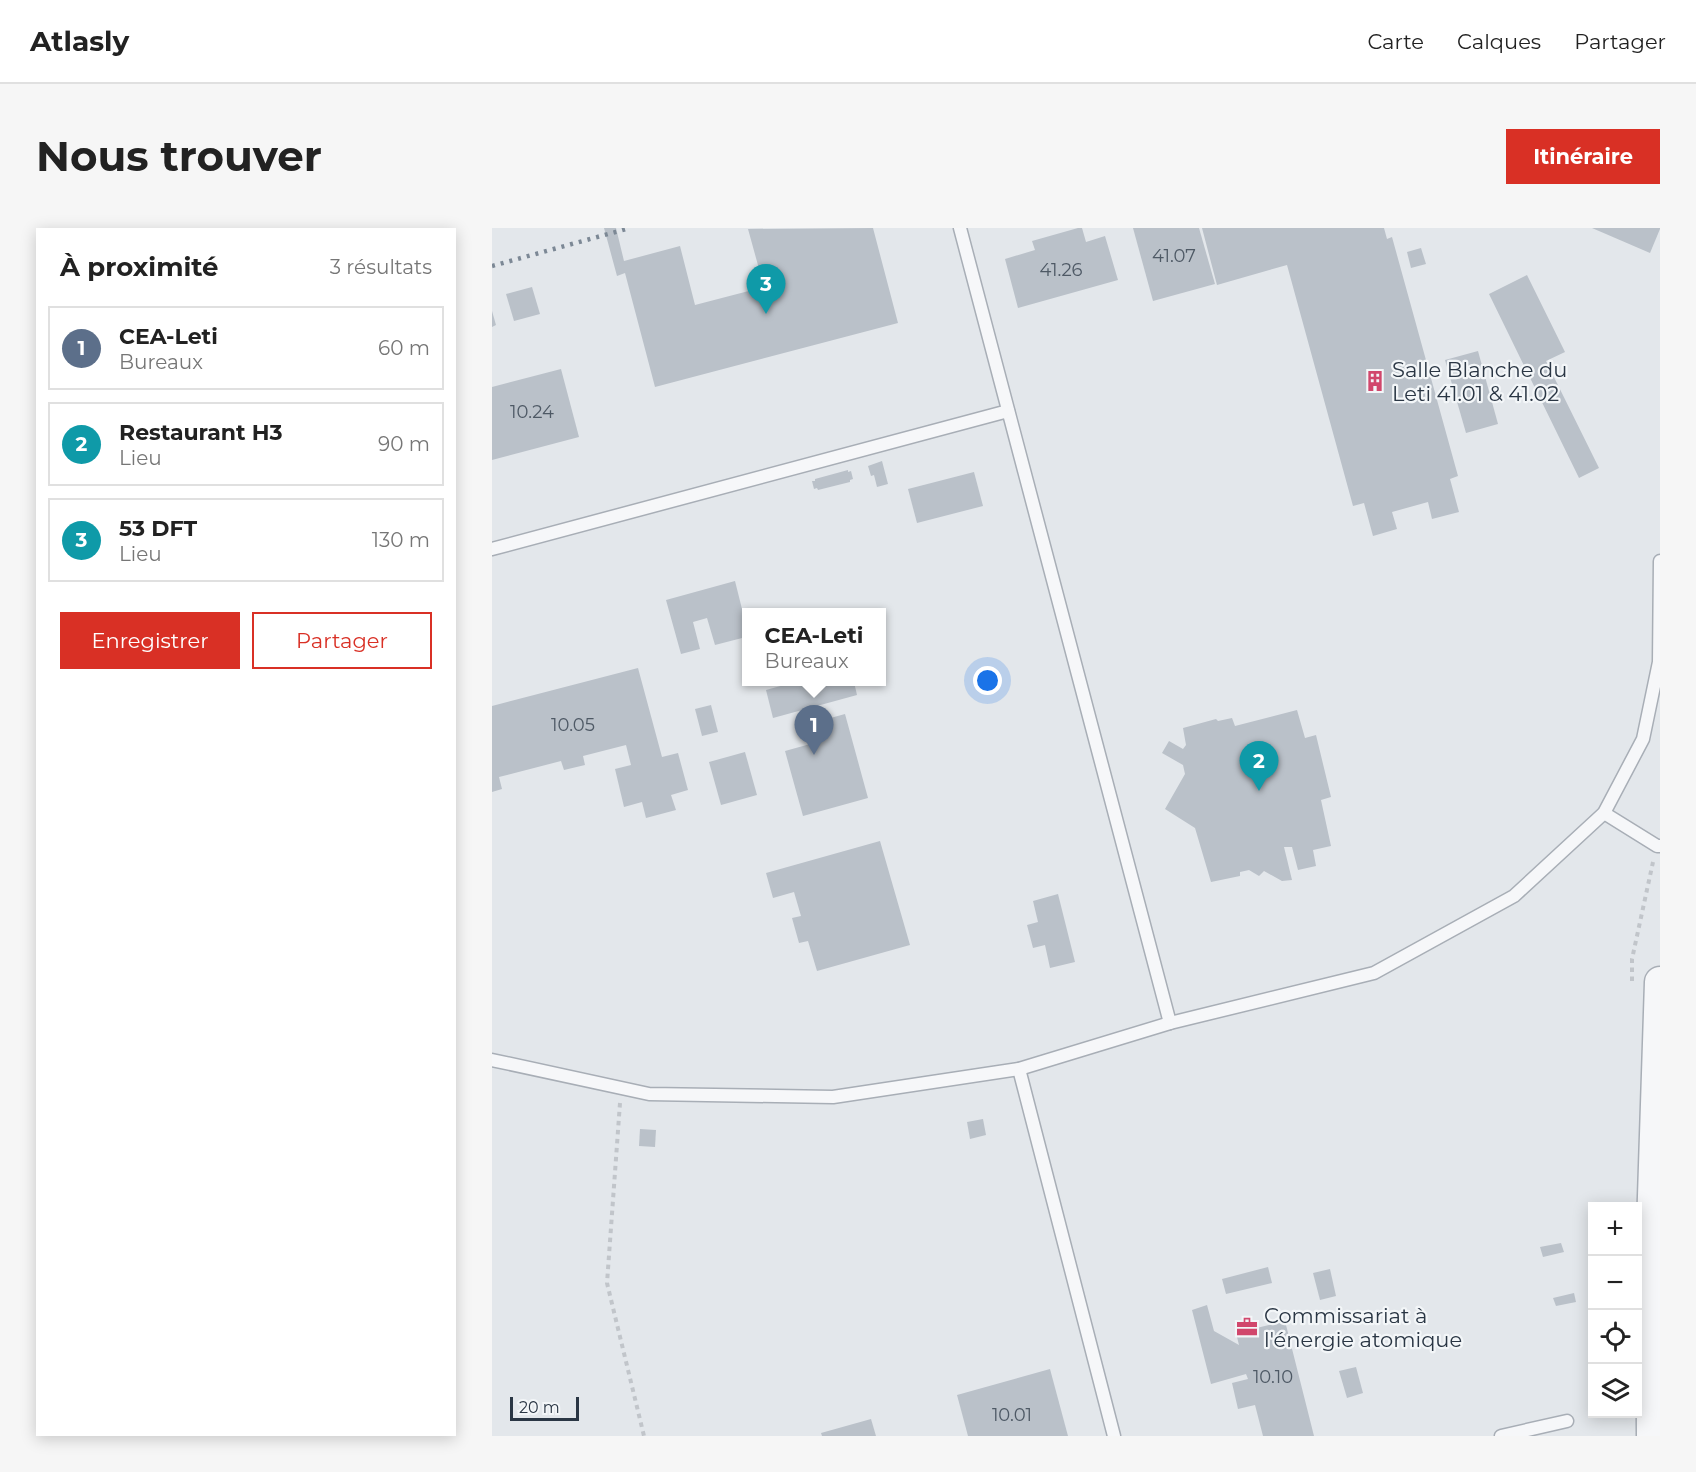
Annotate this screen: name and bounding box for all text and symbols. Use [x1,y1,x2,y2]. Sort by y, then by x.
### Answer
text: Atlasly [30,24,129,58]
text: Carte [1367,29,1424,54]
text: Calques [1457,29,1541,54]
text: Partager [1574,29,1666,54]
button: Itinéraire [1506,129,1660,184]
text: Nous trouver [36,130,322,182]
house number: 41.07 [1152,245,1196,267]
text: À proximité [60,251,219,283]
text: 3 résultats [330,255,432,279]
house number: 41.26 [1039,259,1083,281]
pin: 3 [746,264,786,314]
text: CEA-Leti [119,323,218,350]
text: 1 [78,336,85,360]
text: 60 m [378,336,430,360]
text: Bureaux [119,350,203,374]
place label: Salle Blanche du Leti 41.01 & 41.02 [1392,357,1567,406]
building icon: Salle Blanche du Leti 41.01 & 41.02 [1363,369,1387,393]
house number: 10.24 [510,401,554,423]
text: Restaurant H3 [119,419,283,446]
text: 2 [76,432,87,456]
text: 90 m [378,432,430,456]
text: Lieu [119,446,162,470]
text: 53 DFT [119,515,197,542]
text: 3 [76,528,87,552]
text: 130 m [372,528,430,552]
text: Lieu [119,542,162,566]
popup [742,608,886,686]
button: Enregistrer [60,612,240,669]
button: Partager [252,612,432,669]
text: CEA-Leti [765,622,863,649]
text: Bureaux [765,649,849,673]
your location [973,666,1002,695]
pin: 1 [794,706,834,755]
house number: 10.05 [551,714,595,736]
pin: 2 [1240,742,1278,791]
map controls [1588,1202,1642,1418]
button: + [1588,1202,1642,1256]
button: − [1588,1256,1642,1310]
place label: Commissariat à l'énergie atomique [1264,1303,1462,1352]
button: locate [1588,1310,1642,1364]
office icon: Commissariat à l'énergie atomique [1235,1315,1259,1339]
button: layers [1588,1364,1642,1418]
house number: 10.10 [1253,1366,1293,1388]
scale bar [510,1394,579,1422]
text: 20 m [519,1398,560,1417]
house number: 10.01 [992,1404,1032,1426]

